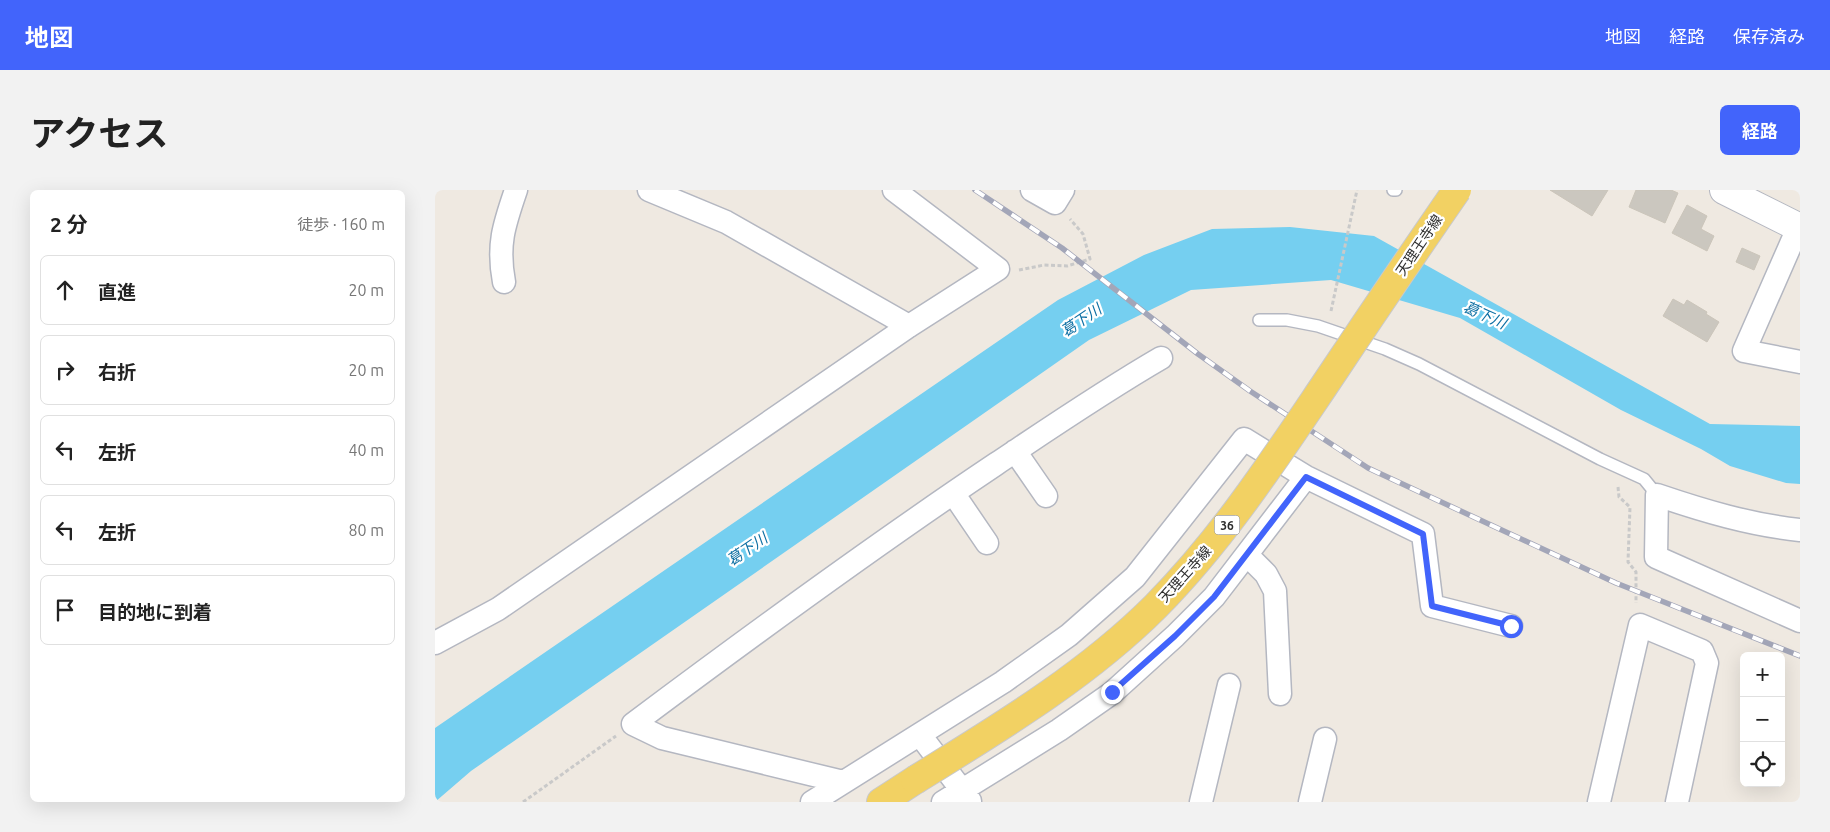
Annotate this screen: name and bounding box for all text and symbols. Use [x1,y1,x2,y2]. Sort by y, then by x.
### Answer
text: 地図 [25,24,73,51]
text: 地図 [1605,26,1641,46]
text: 経路 [1669,26,1705,46]
text: 保存済み [1733,26,1805,46]
button: 経路 [1720,105,1800,155]
text: アクセス [30,113,168,153]
text: 2 分 [50,212,88,236]
street label: 天理王寺線 [1393,212,1445,278]
text: 徒歩 · 160 m [297,215,385,233]
icon: ahead [51,276,79,304]
text: 直進 [98,281,136,303]
text: 20 m [348,281,384,299]
water label: 葛下川 [1461,298,1511,333]
water label: 葛下川 [1058,299,1106,340]
icon: right [51,356,79,384]
text: 右折 [98,361,136,383]
text: 20 m [348,361,384,379]
icon: left [51,436,79,464]
text: 左折 [98,441,136,463]
text: 40 m [348,441,384,459]
icon: left [51,516,79,544]
road number: 36 [1215,516,1239,534]
text: 左折 [98,521,136,543]
text: 80 m [348,521,384,539]
water label: 葛下川 [724,528,772,569]
street label: 天理王寺線 [1156,543,1214,605]
icon: arrive [51,596,79,624]
text: 目的地に到着 [98,601,212,623]
route start [1500,615,1523,638]
map controls [1740,652,1785,787]
button: + [1740,652,1785,697]
route end [1101,681,1124,704]
button: − [1740,697,1785,742]
button: locate [1740,742,1785,787]

